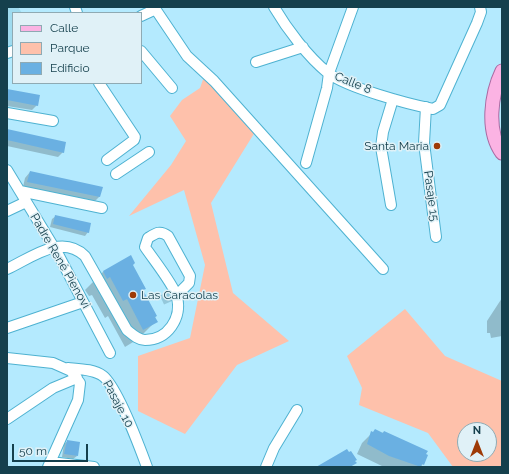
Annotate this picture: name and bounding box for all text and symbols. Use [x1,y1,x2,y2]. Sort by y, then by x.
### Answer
legend [12,12,142,84]
text: Calle [50,21,78,35]
text: Parque [50,41,90,55]
text: Edificio [50,61,90,75]
street label: Calle 8 [332,69,374,97]
place label: Santa Maria [364,139,429,153]
marker: Santa Maria [432,141,442,151]
street label: Pasaje 15 [420,170,442,222]
street label: Padre René Pienovi [27,211,93,311]
place label: Las Caracolas [141,288,218,302]
marker: Las Caracolas [128,290,138,300]
street label: Pasaje 10 [100,378,136,430]
north arrow [457,422,497,462]
text: N [473,424,481,437]
scale bar [14,436,90,462]
text: 50 m [19,444,47,458]

